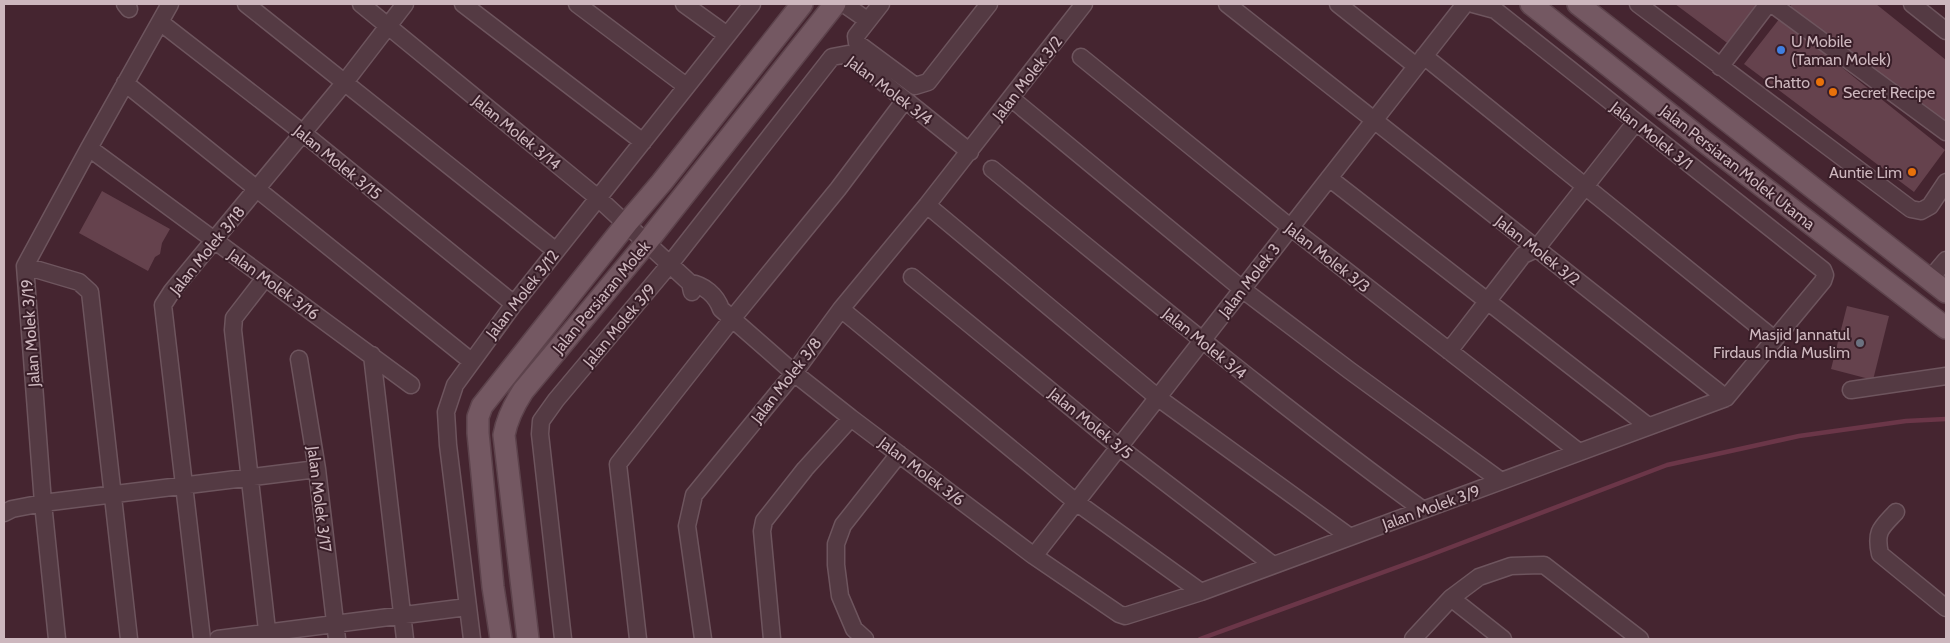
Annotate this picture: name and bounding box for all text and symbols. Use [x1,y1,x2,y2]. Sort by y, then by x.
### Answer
street label: Jalan Molek 3/2 [988,32,1066,125]
place label: U Mobile (Taman Molek) [1791,32,1891,69]
marker: U Mobile (Taman Molek) [1775,44,1787,56]
street label: Jalan Molek 3/4 [842,51,936,129]
place label: Chatto [1764,73,1810,92]
marker: Chatto [1814,76,1826,88]
place label: Secret Recipe [1843,83,1935,102]
marker: Secret Recipe [1827,86,1839,98]
street label: Jalan Molek 3/14 [468,90,565,174]
street label: Jalan Molek 3/1 [1606,97,1697,173]
street label: Jalan Persiaran Molek Utama [1656,100,1819,234]
street label: Jalan Molek 3/15 [289,121,385,204]
place label: Auntie Lim [1829,163,1902,182]
marker: Auntie Lim [1906,166,1918,178]
street label: Jalan Molek 3/18 [165,202,249,299]
street label: Jalan Molek 3/2 [1491,211,1584,289]
street label: Jalan Molek 3/3 [1281,218,1374,296]
street label: Jalan Persiaran Molek [548,236,655,358]
street label: Jalan Molek 3 [1214,240,1284,322]
street label: Jalan Molek 3/16 [224,244,323,324]
street label: Jalan Molek 3/12 [481,246,563,343]
street label: Jalan Molek 3/19 [17,278,44,388]
street label: Jalan Molek 3/9 [578,280,660,372]
street label: Jalan Molek 3/4 [1158,303,1250,383]
place label: Masjid Jannatul Firdaus India Muslim [1713,325,1850,362]
street label: Jalan Molek 3/8 [746,334,826,428]
marker: Masjid Jannatul Firdaus India Muslim [1854,337,1866,349]
street label: Jalan Molek 3/5 [1044,383,1136,463]
street label: Jalan Molek 3/6 [874,432,968,510]
street label: Jalan Molek 3/17 [303,444,335,553]
street label: Jalan Molek 3/9 [1379,481,1483,534]

